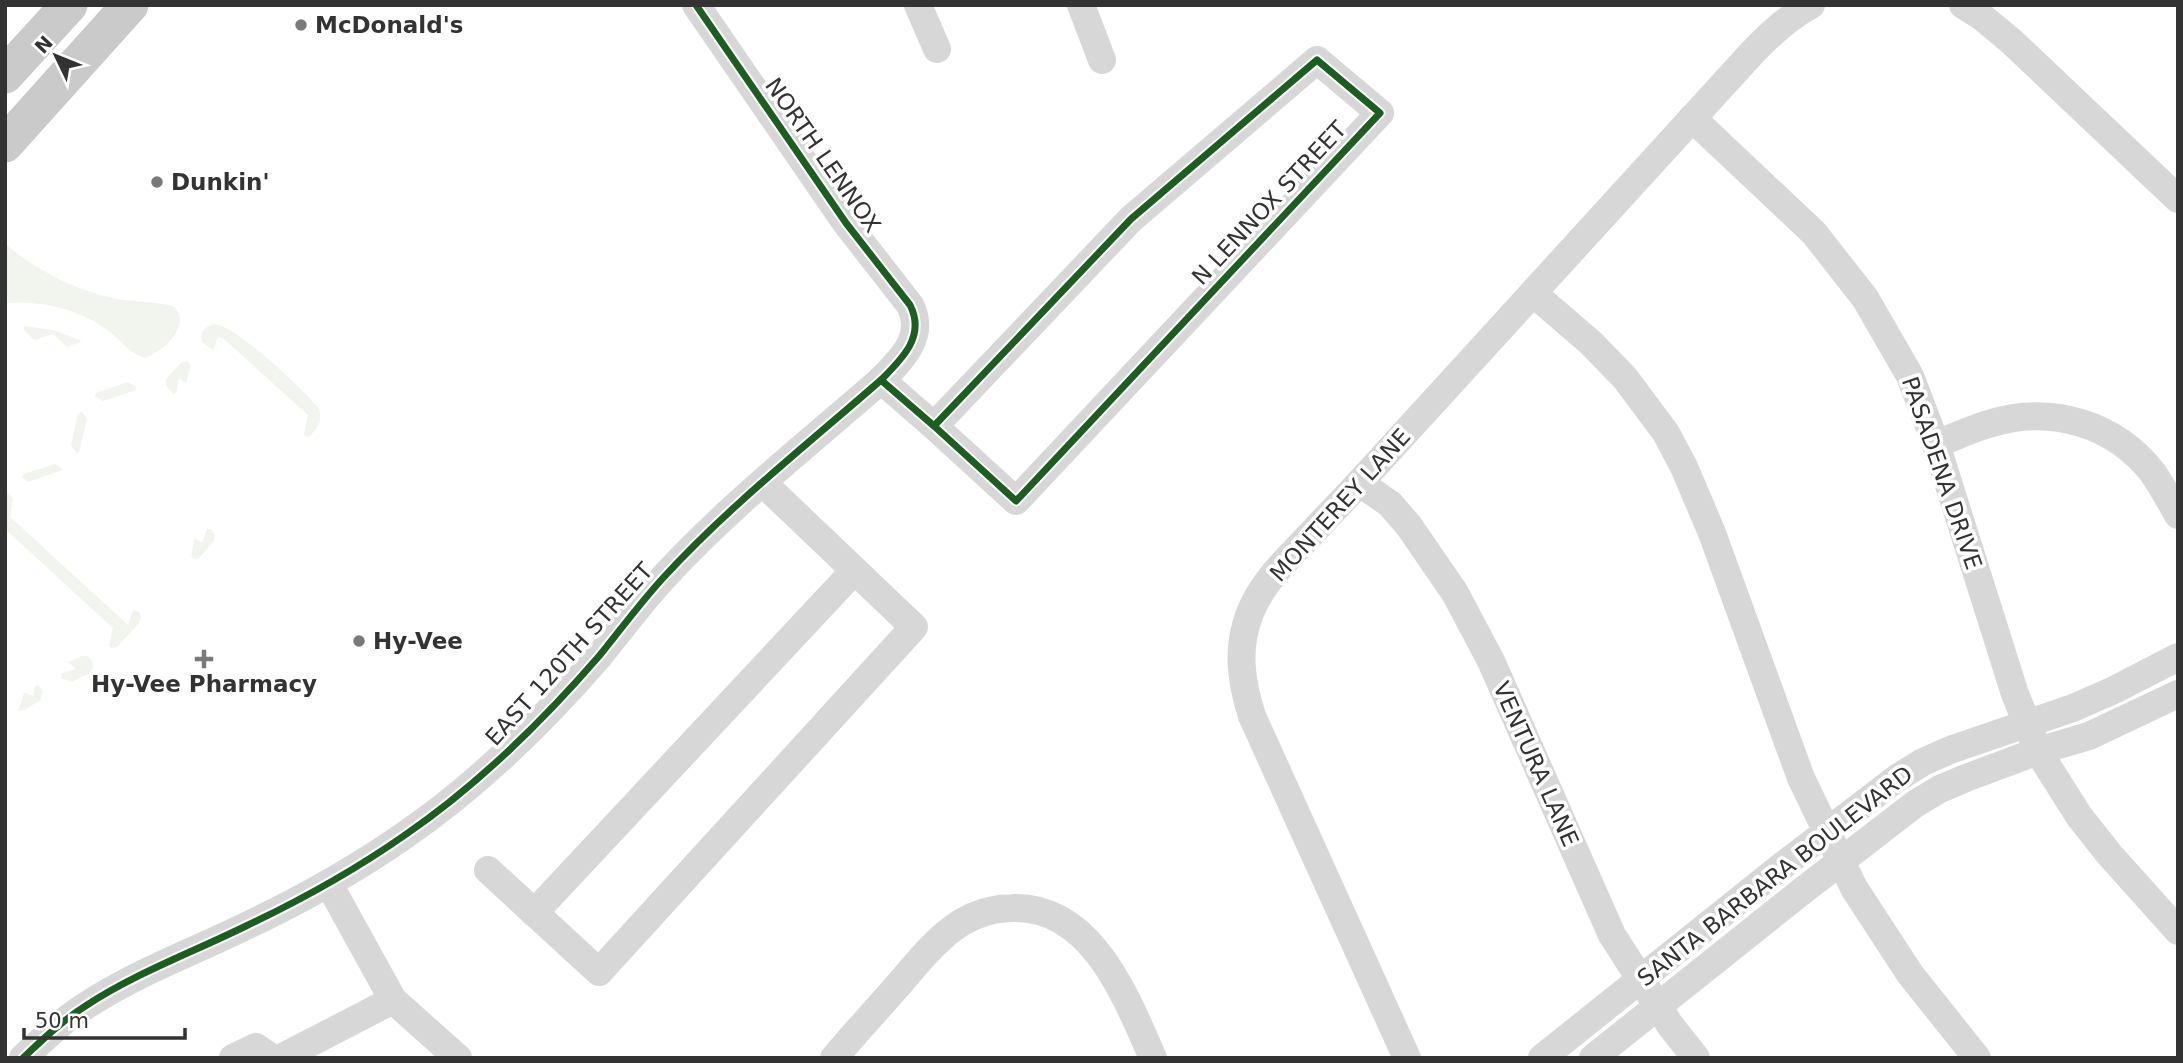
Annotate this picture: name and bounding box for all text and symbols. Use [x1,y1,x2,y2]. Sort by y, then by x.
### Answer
place label: McDonald's [315,12,463,38]
marker: McDonald's [293,17,309,33]
north arrow [21,21,91,91]
text: N [30,31,57,58]
street label: NORTH LENNOX [760,73,886,237]
street label: N LENNOX STREET [1187,115,1352,290]
place label: Dunkin' [171,169,269,195]
marker: Dunkin' [149,174,165,190]
street label: PASADENA DRIVE [1897,373,1987,573]
street label: MONTEREY LANE [1265,423,1415,587]
street label: EAST 120TH STREET [480,557,658,751]
place label: Hy-Vee [373,628,463,654]
marker: Hy-Vee [351,633,367,649]
marker: Hy-Vee Pharmacy [196,651,212,667]
place label: Hy-Vee Pharmacy [91,671,317,697]
street label: VENTURA LANE [1488,678,1584,850]
street label: SANTA BARBARA BOULEVARD [1632,761,1918,991]
scale bar [24,996,186,1040]
text: 50 m [35,1009,89,1033]

